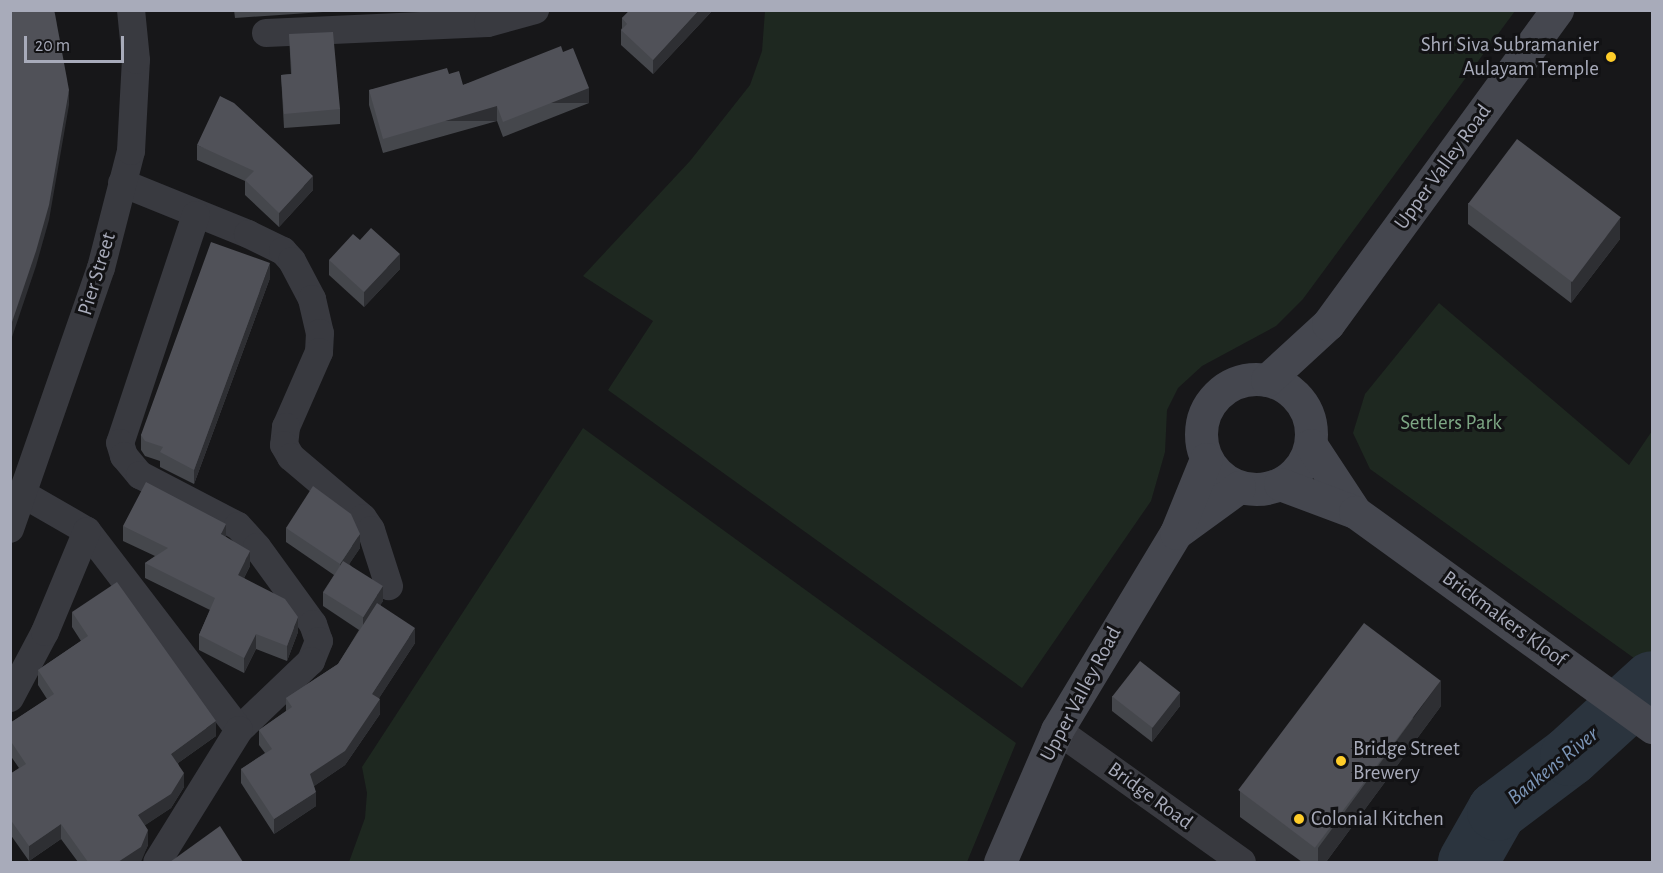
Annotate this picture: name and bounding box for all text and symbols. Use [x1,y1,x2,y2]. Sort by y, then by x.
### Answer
scale bar [27,24,128,62]
place label: Shri Siva Subramanier Aulayam Temple [1421,32,1599,82]
text: 20 m [35,37,70,55]
marker: Shri Siva Subramanier Aulayam Temple [1604,50,1618,64]
street label: Upper Valley Road [1389,99,1497,235]
street label: Pier Street [72,229,122,319]
park label: Settlers Park [1400,410,1502,436]
street label: Brickmakers Kloof [1437,566,1571,672]
street label: Upper Valley Road [1035,622,1127,766]
water label: Baakens River [1502,721,1604,811]
place label: Bridge Street Brewery [1353,736,1460,786]
marker: Bridge Street Brewery [1334,754,1348,768]
street label: Bridge Road [1103,757,1197,835]
place label: Colonial Kitchen [1311,806,1444,832]
marker: Colonial Kitchen [1292,812,1306,826]

